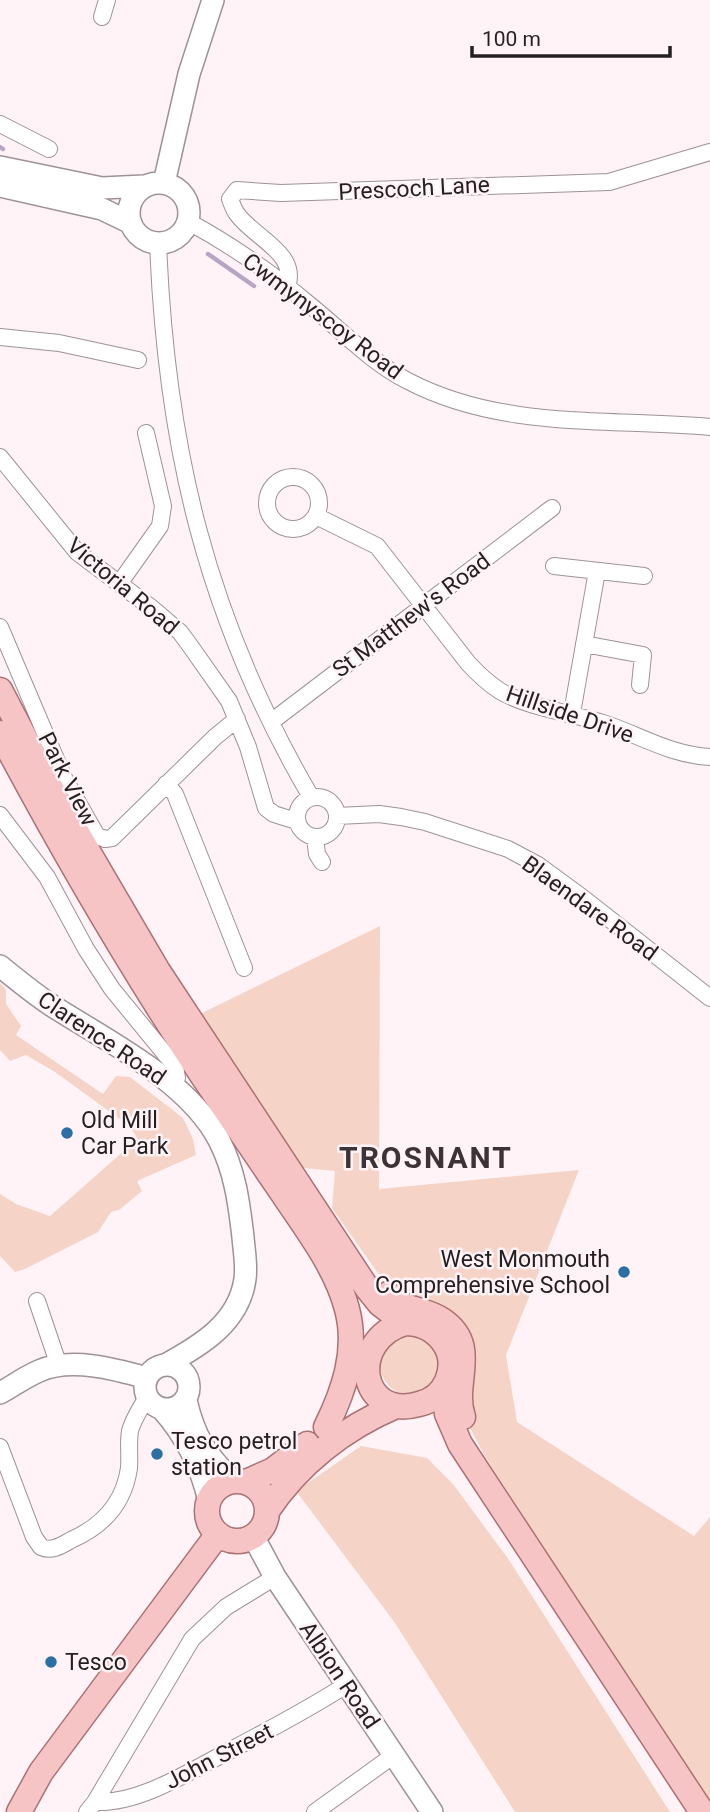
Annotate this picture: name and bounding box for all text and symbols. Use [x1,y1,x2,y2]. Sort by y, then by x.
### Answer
scale bar [472,14,670,58]
text: 100 m [482,27,541,51]
street label: Prescoch Lane [338,171,490,206]
street label: Cwmynyscoy Road [237,248,408,385]
street label: Victoria Road [61,532,184,641]
street label: St Matthew's Road [327,547,495,683]
street label: Hillside Drive [502,680,637,749]
street label: Park View [32,728,103,831]
street label: Blaendare Road [517,850,663,967]
street label: Clarence Road [33,986,171,1091]
place label: Old Mill Car Park [81,1107,169,1160]
marker: Old Mill Car Park [59,1125,75,1141]
district label: TROSNANT [339,1140,513,1175]
place label: West Monmouth Comprehensive School [375,1246,610,1299]
marker: West Monmouth Comprehensive School [616,1264,632,1280]
place label: Tesco petrol station [171,1428,297,1481]
marker: Tesco petrol station [149,1446,165,1462]
street label: Albion Road [294,1617,385,1734]
place label: Tesco [65,1649,127,1676]
marker: Tesco [43,1654,59,1670]
street label: John Street [161,1718,278,1795]

